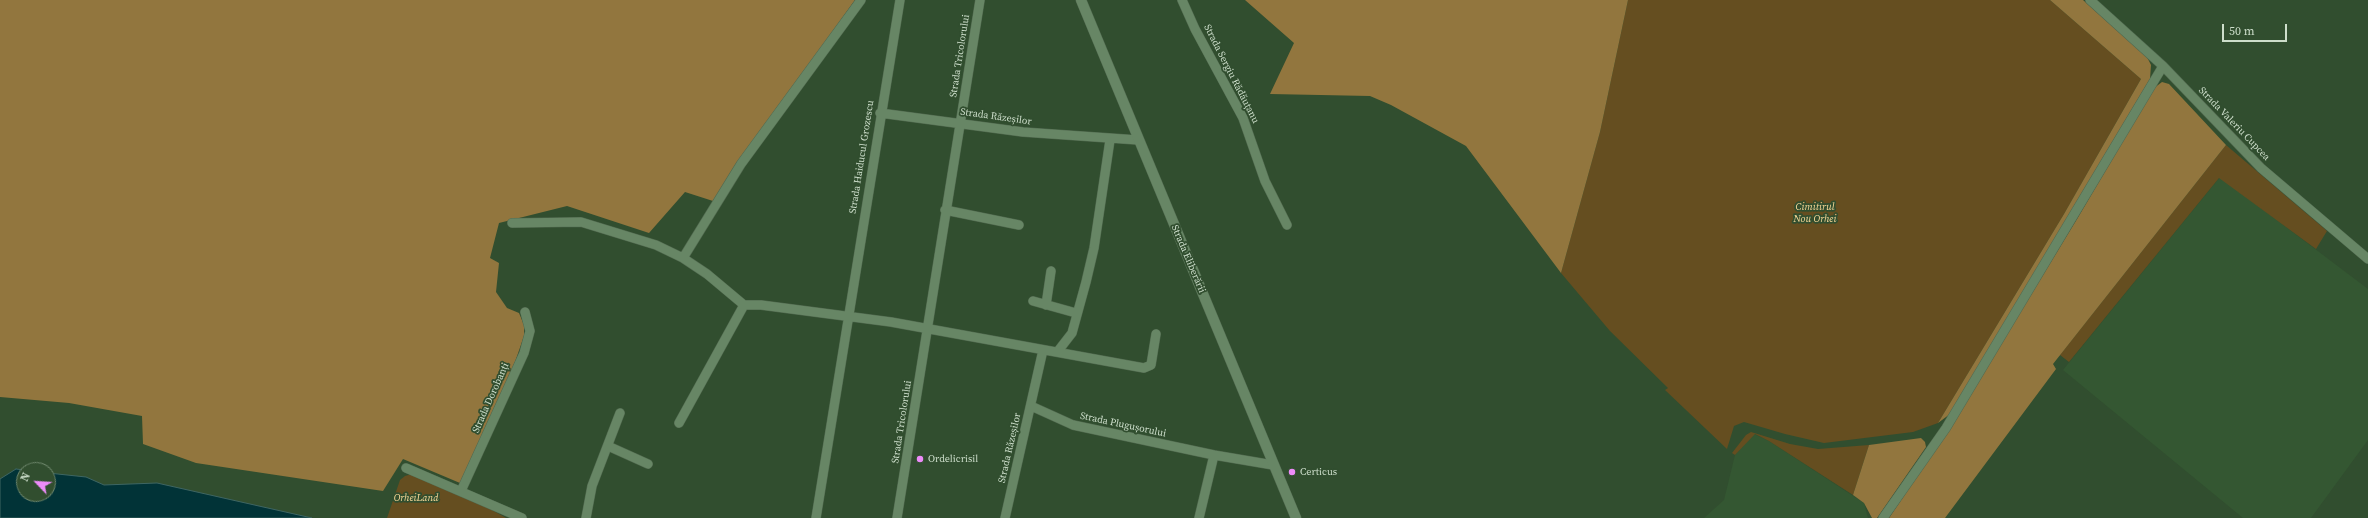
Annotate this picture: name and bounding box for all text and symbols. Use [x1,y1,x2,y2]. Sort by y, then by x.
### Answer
street label: Strada Tricolorului [948,14,972,98]
scale bar [2224,16,2289,42]
street label: Strada Sergiu Rădăuțanu [1201,23,1261,125]
text: 50 m [2229,23,2255,39]
street label: Strada Valeriu Cupcea [2196,85,2272,163]
street label: Strada Haiducul Grozescu [847,99,877,215]
street label: Strada Răzeșilor [960,106,1032,128]
park label: Cimitirul Nou Orhei [1794,201,1836,224]
street label: Strada Eliberării [1168,223,1208,295]
street label: Strada Dorobanți [470,361,512,435]
street label: Strada Tricolorului [890,380,914,464]
street label: Strada Plugușorului [1079,410,1167,440]
street label: Strada Răzeșilor [996,412,1024,484]
place label: Ordelicrisil [928,453,978,465]
marker: Ordelicrisil [915,454,925,464]
north arrow [16,462,56,502]
place label: Certicus [1300,466,1337,478]
marker: Certicus [1287,467,1297,477]
text: N [17,470,34,484]
park label: OrheiLand [394,492,438,504]

